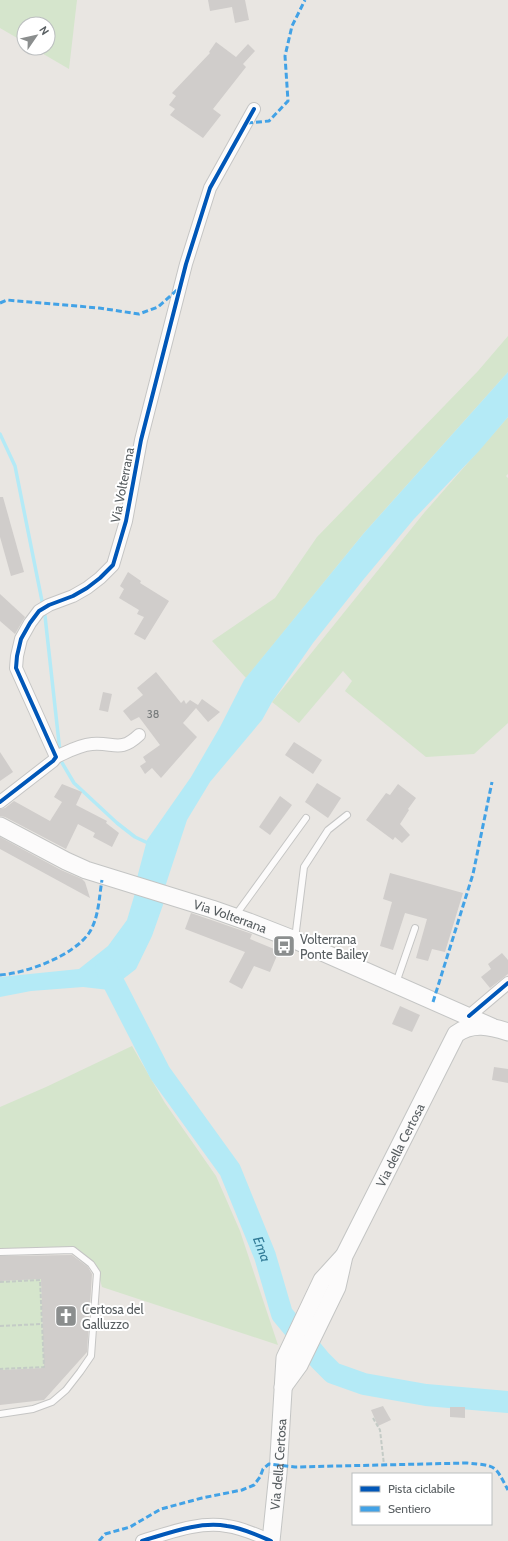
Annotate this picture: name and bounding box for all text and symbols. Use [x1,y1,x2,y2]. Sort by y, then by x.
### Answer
north arrow [16,16,56,56]
text: N [36,23,52,38]
street label: Via Volterrana [107,445,137,524]
house number: 38 [147,707,159,721]
street label: Via Volterrana [192,896,270,937]
place label: Volterrana Ponte Bailey [300,931,369,962]
bus stop icon: Volterrana Ponte Bailey [271,933,297,959]
street label: Via della Certosa [372,1100,428,1189]
water label: Ema [249,1234,275,1264]
place label: Certosa del Galluzzo [82,1301,144,1332]
church icon: Certosa del Galluzzo [53,1303,79,1329]
street label: Via della Certosa [266,1418,289,1511]
legend [352,1473,492,1525]
text: Pista ciclabile [388,1481,455,1496]
text: Sentiero [388,1501,431,1516]

